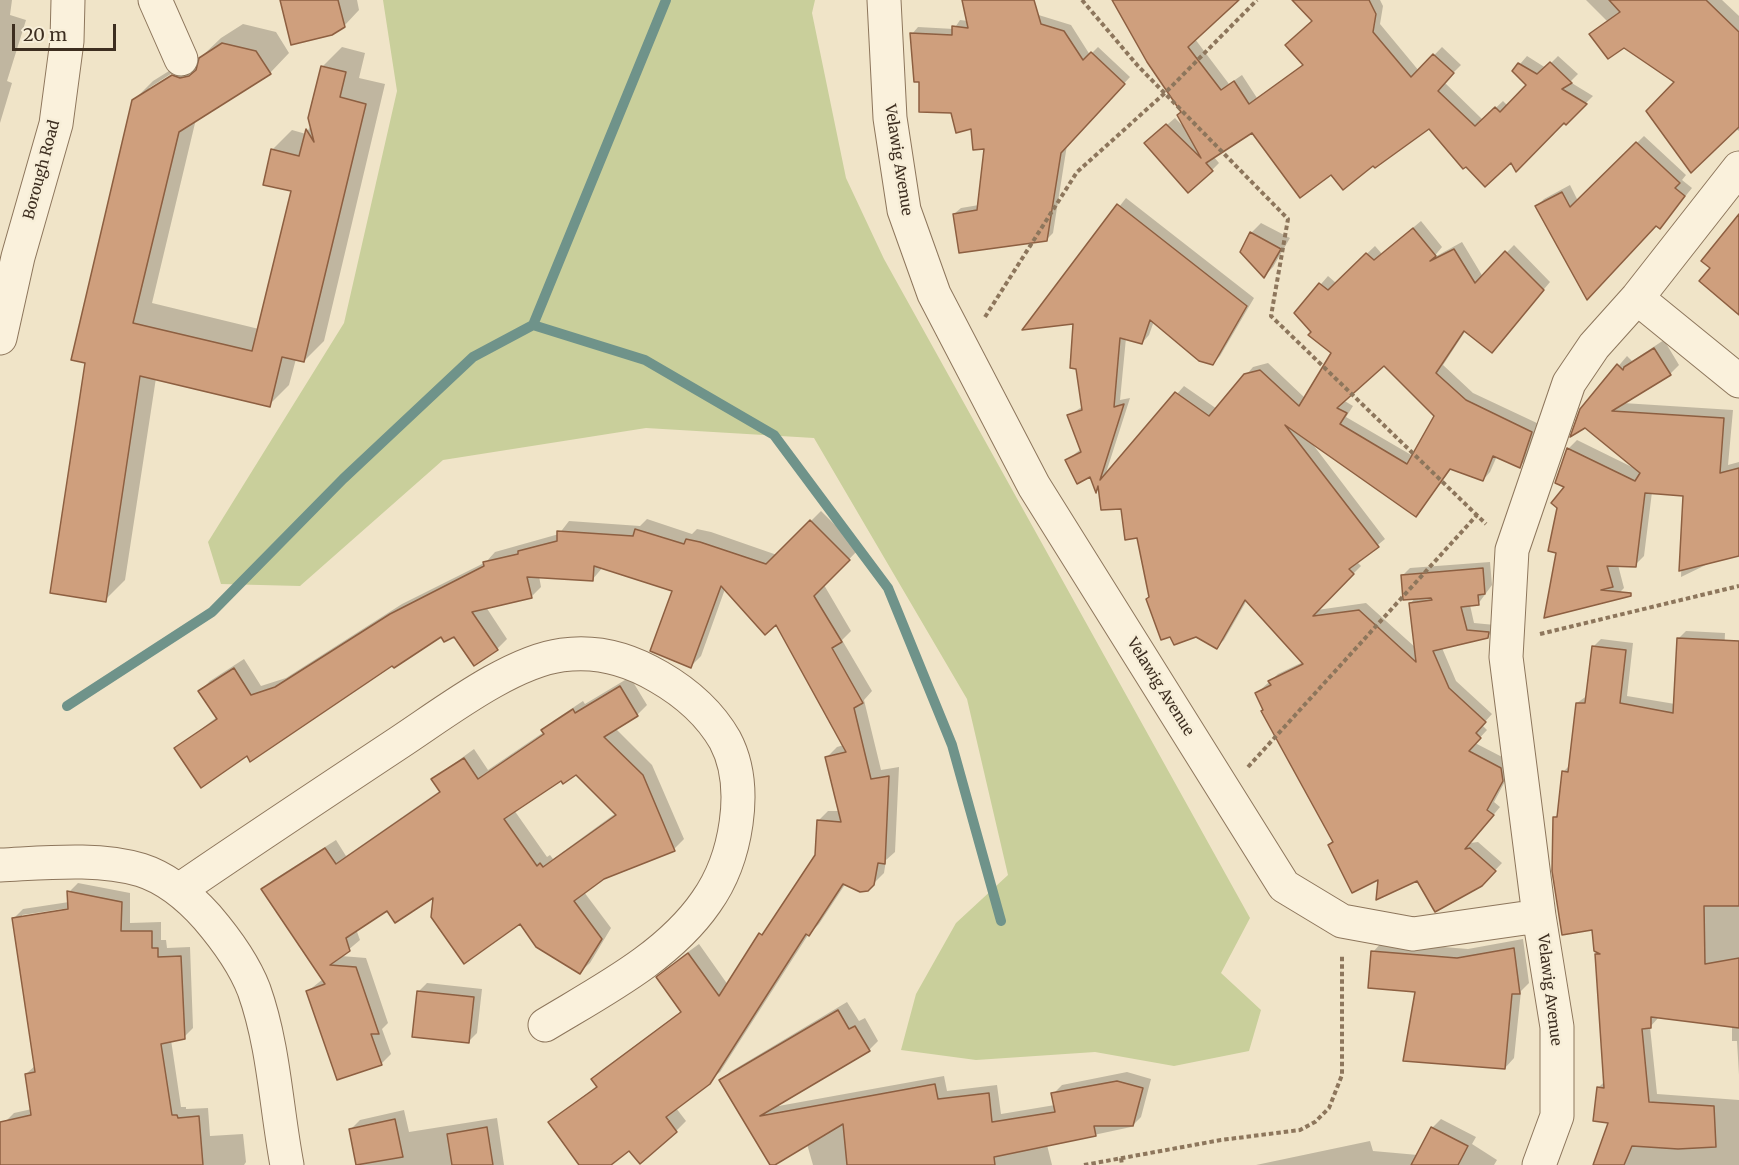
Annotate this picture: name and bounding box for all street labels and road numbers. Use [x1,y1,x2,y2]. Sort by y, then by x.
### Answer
street label: Velawig Avenue [880,103,916,217]
street label: Borough Road [20,118,64,222]
street label: Velawig Avenue [1123,635,1197,739]
street label: Velawig Avenue [1533,933,1565,1047]

